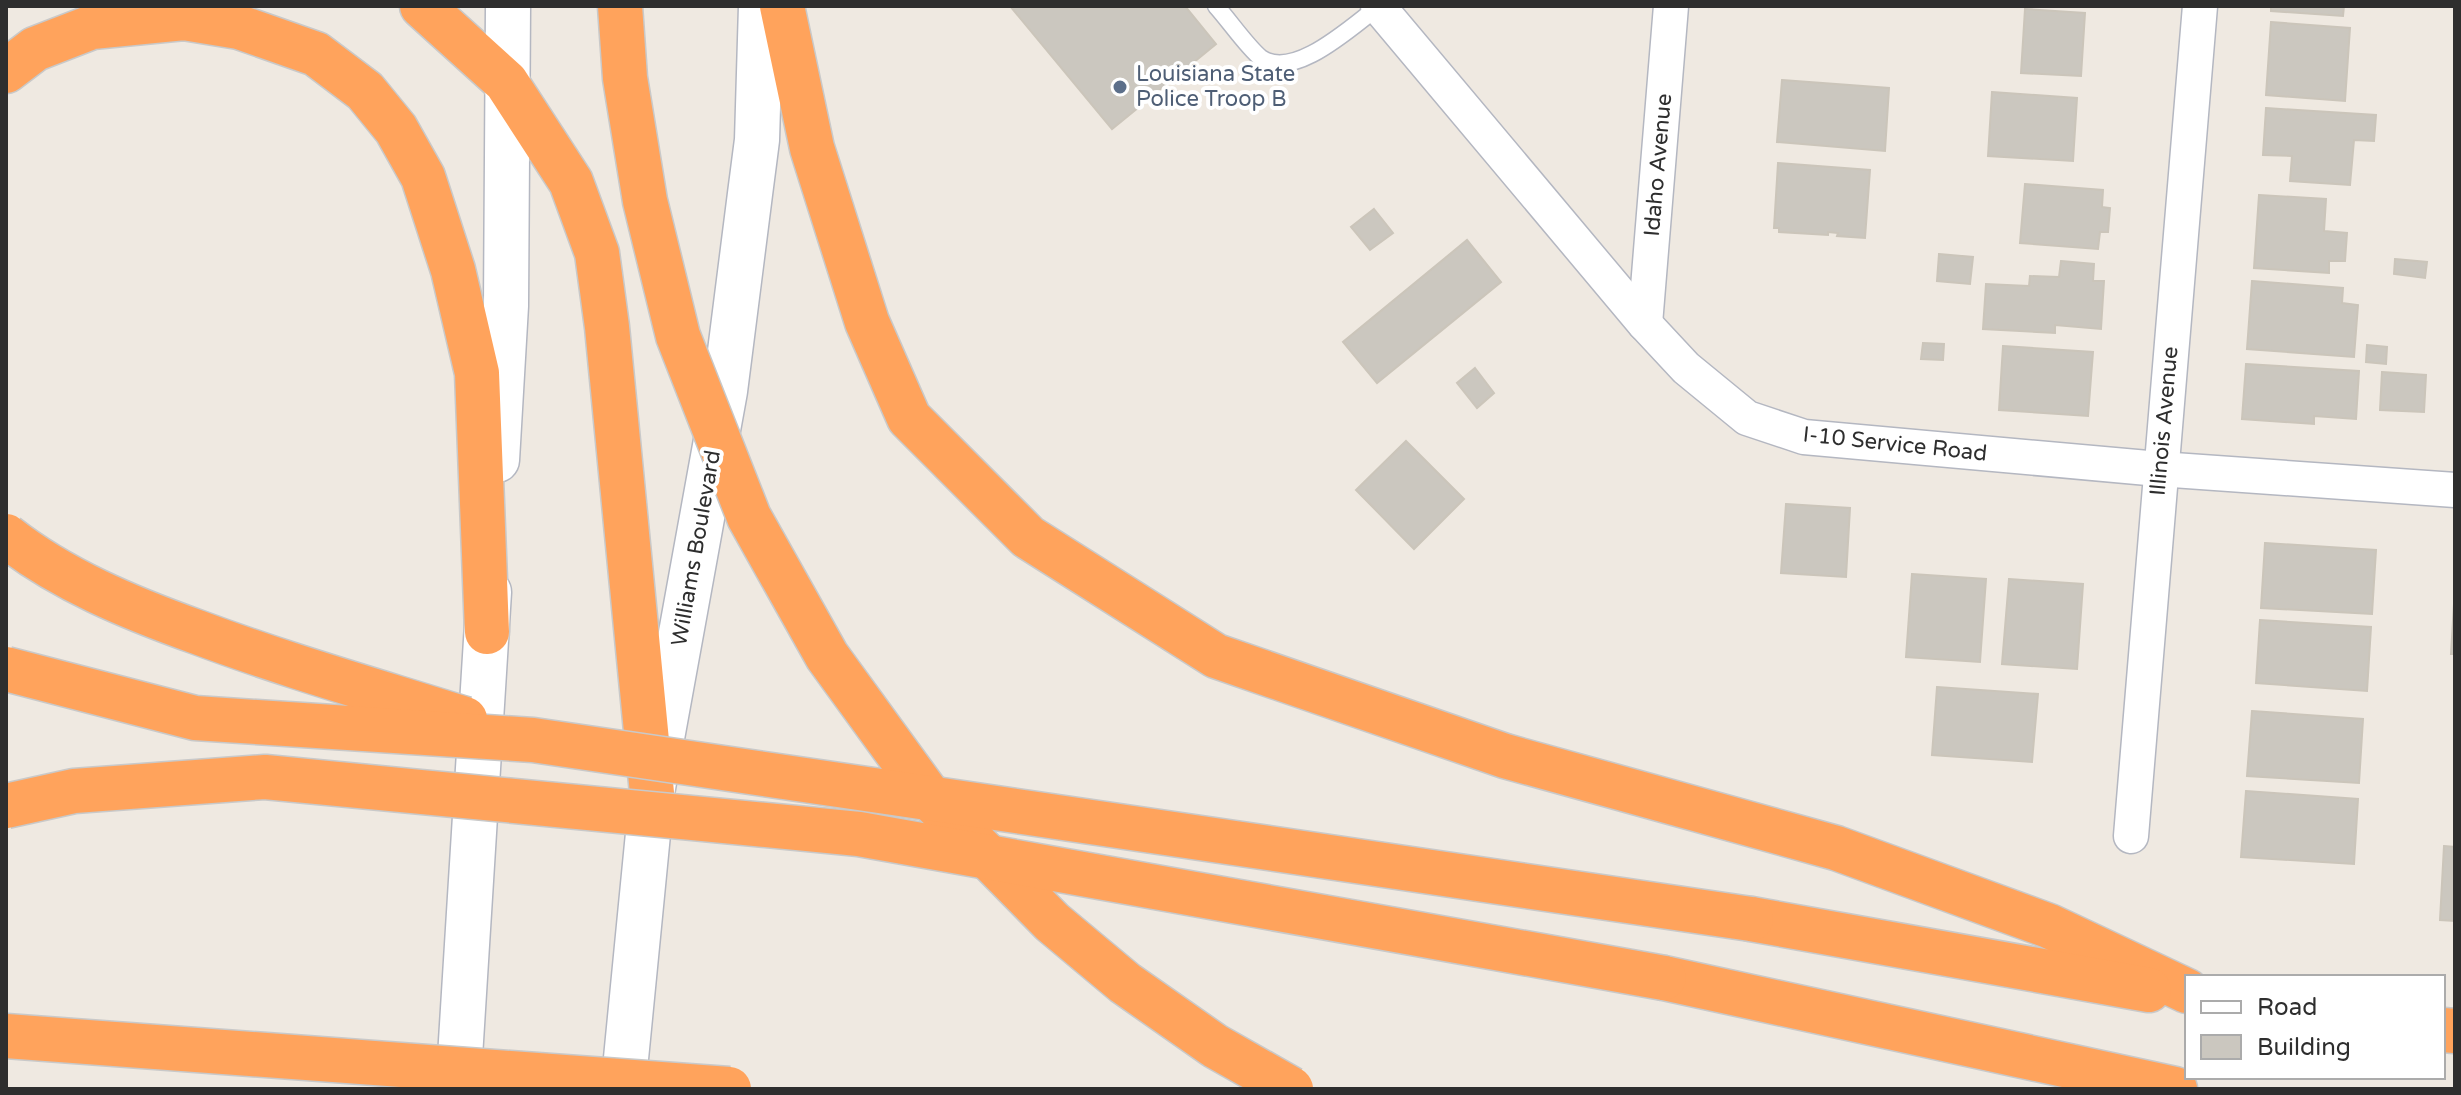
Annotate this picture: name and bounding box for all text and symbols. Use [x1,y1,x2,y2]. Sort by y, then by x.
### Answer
place label: Louisiana State Police Troop B [1136,61,1295,112]
marker: Louisiana State Police Troop B [1111,78,1129,96]
street label: Idaho Avenue [1639,92,1677,238]
street label: Illinois Avenue [2145,345,2183,497]
street label: I-10 Service Road [1802,421,1988,467]
street label: Williams Boulevard [666,448,726,648]
legend [2185,975,2445,1079]
text: Road [2257,993,2317,1022]
text: Building [2257,1033,2351,1062]

